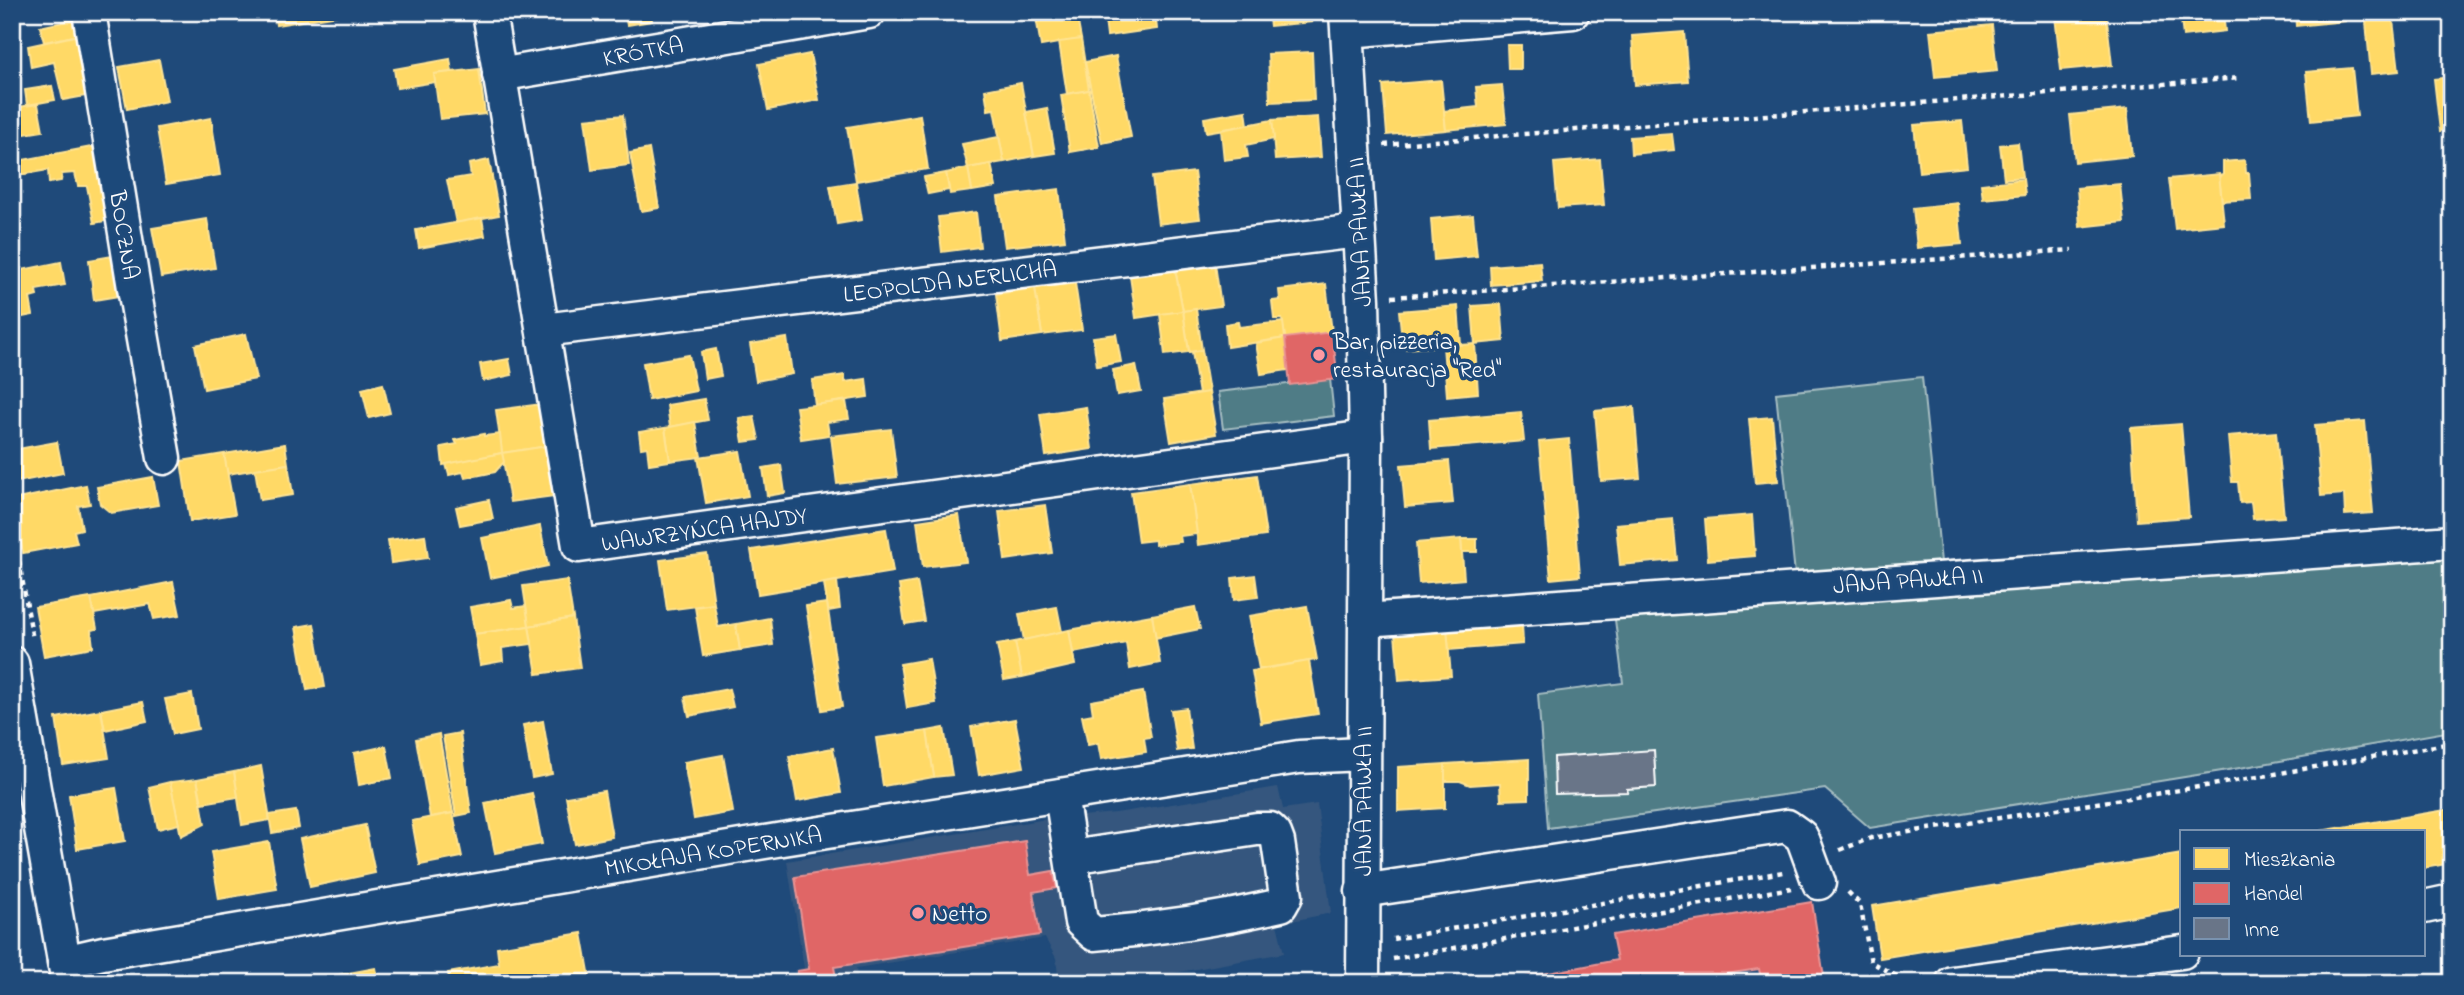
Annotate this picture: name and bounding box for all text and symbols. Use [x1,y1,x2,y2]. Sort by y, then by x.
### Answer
street label: KRÓTKA [600,29,686,78]
street label: JANA PAWŁA II [1340,156,1383,308]
street label: BOCZNA [98,187,147,282]
street label: LEOPOLDA NERLICHA [841,253,1059,314]
place label: Bar, pizzeria, restauracja "Red" [1332,326,1502,389]
marker: Bar, pizzeria, restauracja "Red" [1311,347,1327,363]
street label: WAWRZYŃCA HAJDY [599,500,810,563]
street label: JANA PAWŁA II [1832,560,1984,605]
street label: JANA PAWŁA II [1348,726,1383,876]
street label: MIKOŁAJA KOPERNIKA [602,819,825,888]
legend [2180,830,2426,956]
text: Mieszkania [2244,846,2335,876]
text: Handel [2244,880,2303,910]
place label: Netto [932,898,988,933]
marker: Netto [910,905,926,921]
text: Inne [2244,916,2280,946]

